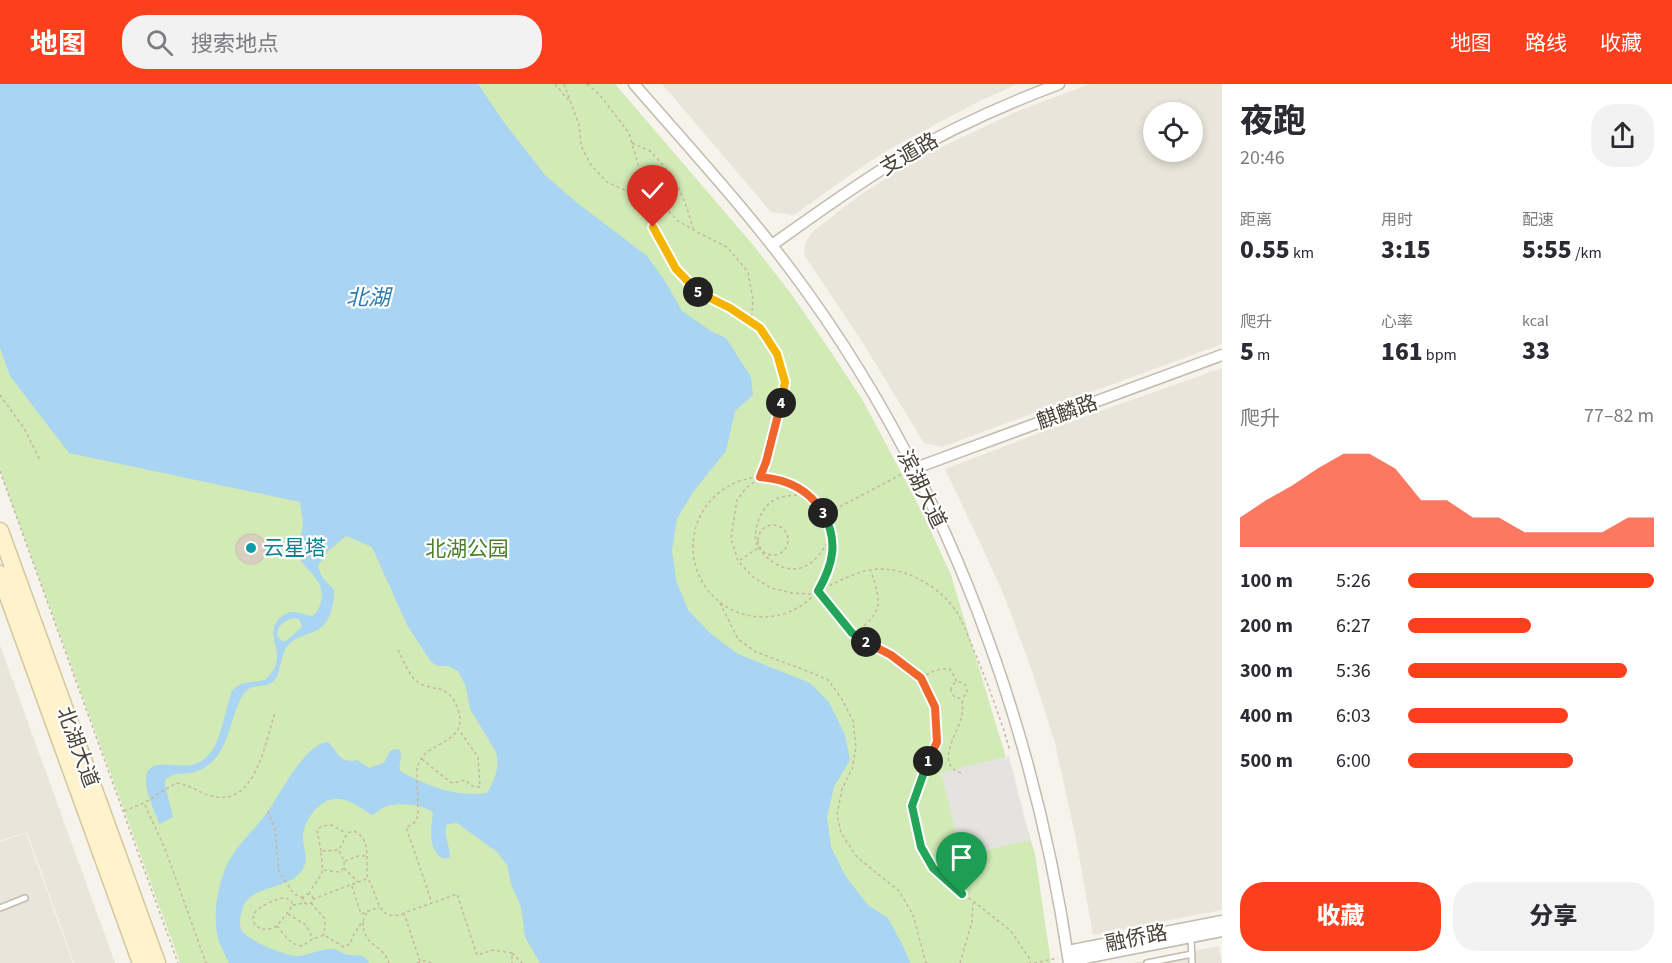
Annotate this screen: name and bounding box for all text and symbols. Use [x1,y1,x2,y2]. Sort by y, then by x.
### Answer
search box [122,15,542,69]
text: 地图 [30,24,86,64]
icon: search [143,26,176,59]
text: 搜索地点 [191,28,279,60]
text: 地图 [1450,28,1492,58]
text: 路线 [1525,28,1567,58]
text: 收藏 [1600,28,1642,58]
text: 夜跑 [1240,98,1306,145]
map controls [1143,102,1203,162]
button: locate [1143,102,1203,162]
button: share [1591,104,1654,167]
street label: 支遁路 [874,125,944,183]
text: 20:46 [1240,144,1285,172]
pin [627,165,678,227]
icon: check [636,174,669,207]
text: 距离 [1240,209,1272,231]
text: 用时 [1381,209,1413,231]
text: 配速 [1522,209,1554,231]
text: 0.55 [1240,231,1290,268]
text: 3:15 [1381,231,1431,268]
text: 5:55 [1522,231,1572,268]
text: km [1290,242,1314,264]
text: /km [1572,242,1602,264]
pin: 5 [683,277,713,307]
text: 5 [694,281,702,303]
water label: 北湖 [346,282,393,314]
text: kcal [1522,310,1549,332]
text: 爬升 [1240,311,1272,333]
text: 心率 [1381,311,1413,333]
text: 33 [1522,332,1550,369]
text: 5 [1240,333,1254,370]
text: 161 [1381,333,1423,370]
text: m [1254,344,1270,366]
text: bpm [1423,344,1457,366]
street label: 麒麟路 [1032,387,1102,437]
pin: 4 [766,388,796,418]
text: 4 [777,392,785,414]
text: 77–82 m [1584,402,1654,430]
text: 爬升 [1240,405,1280,433]
street label: 滨湖大道 [890,445,954,533]
pin: 3 [808,498,838,528]
text: 3 [819,502,827,524]
place label: 云星塔 [263,533,326,563]
park label: 北湖公园 [425,534,509,564]
marker: 云星塔 [244,541,258,555]
text: 100 m [1240,567,1293,595]
text: 5:26 [1336,567,1371,595]
text: 200 m [1240,612,1293,640]
text: 6:27 [1336,612,1371,640]
pin: 2 [851,627,881,657]
text: 2 [862,631,870,653]
text: 300 m [1240,657,1293,685]
text: 5:36 [1336,657,1371,685]
street label: 北湖大道 [50,702,106,792]
text: 400 m [1240,702,1293,730]
text: 6:03 [1336,702,1371,730]
pin: 1 [913,746,943,776]
text: 500 m [1240,747,1293,775]
text: 6:00 [1336,747,1371,775]
text: 1 [924,750,932,772]
pin [936,832,987,894]
icon: arrive [945,841,978,874]
button: 收藏 [1240,882,1441,951]
button: 分享 [1453,882,1654,951]
street label: 融侨路 [1102,917,1170,959]

